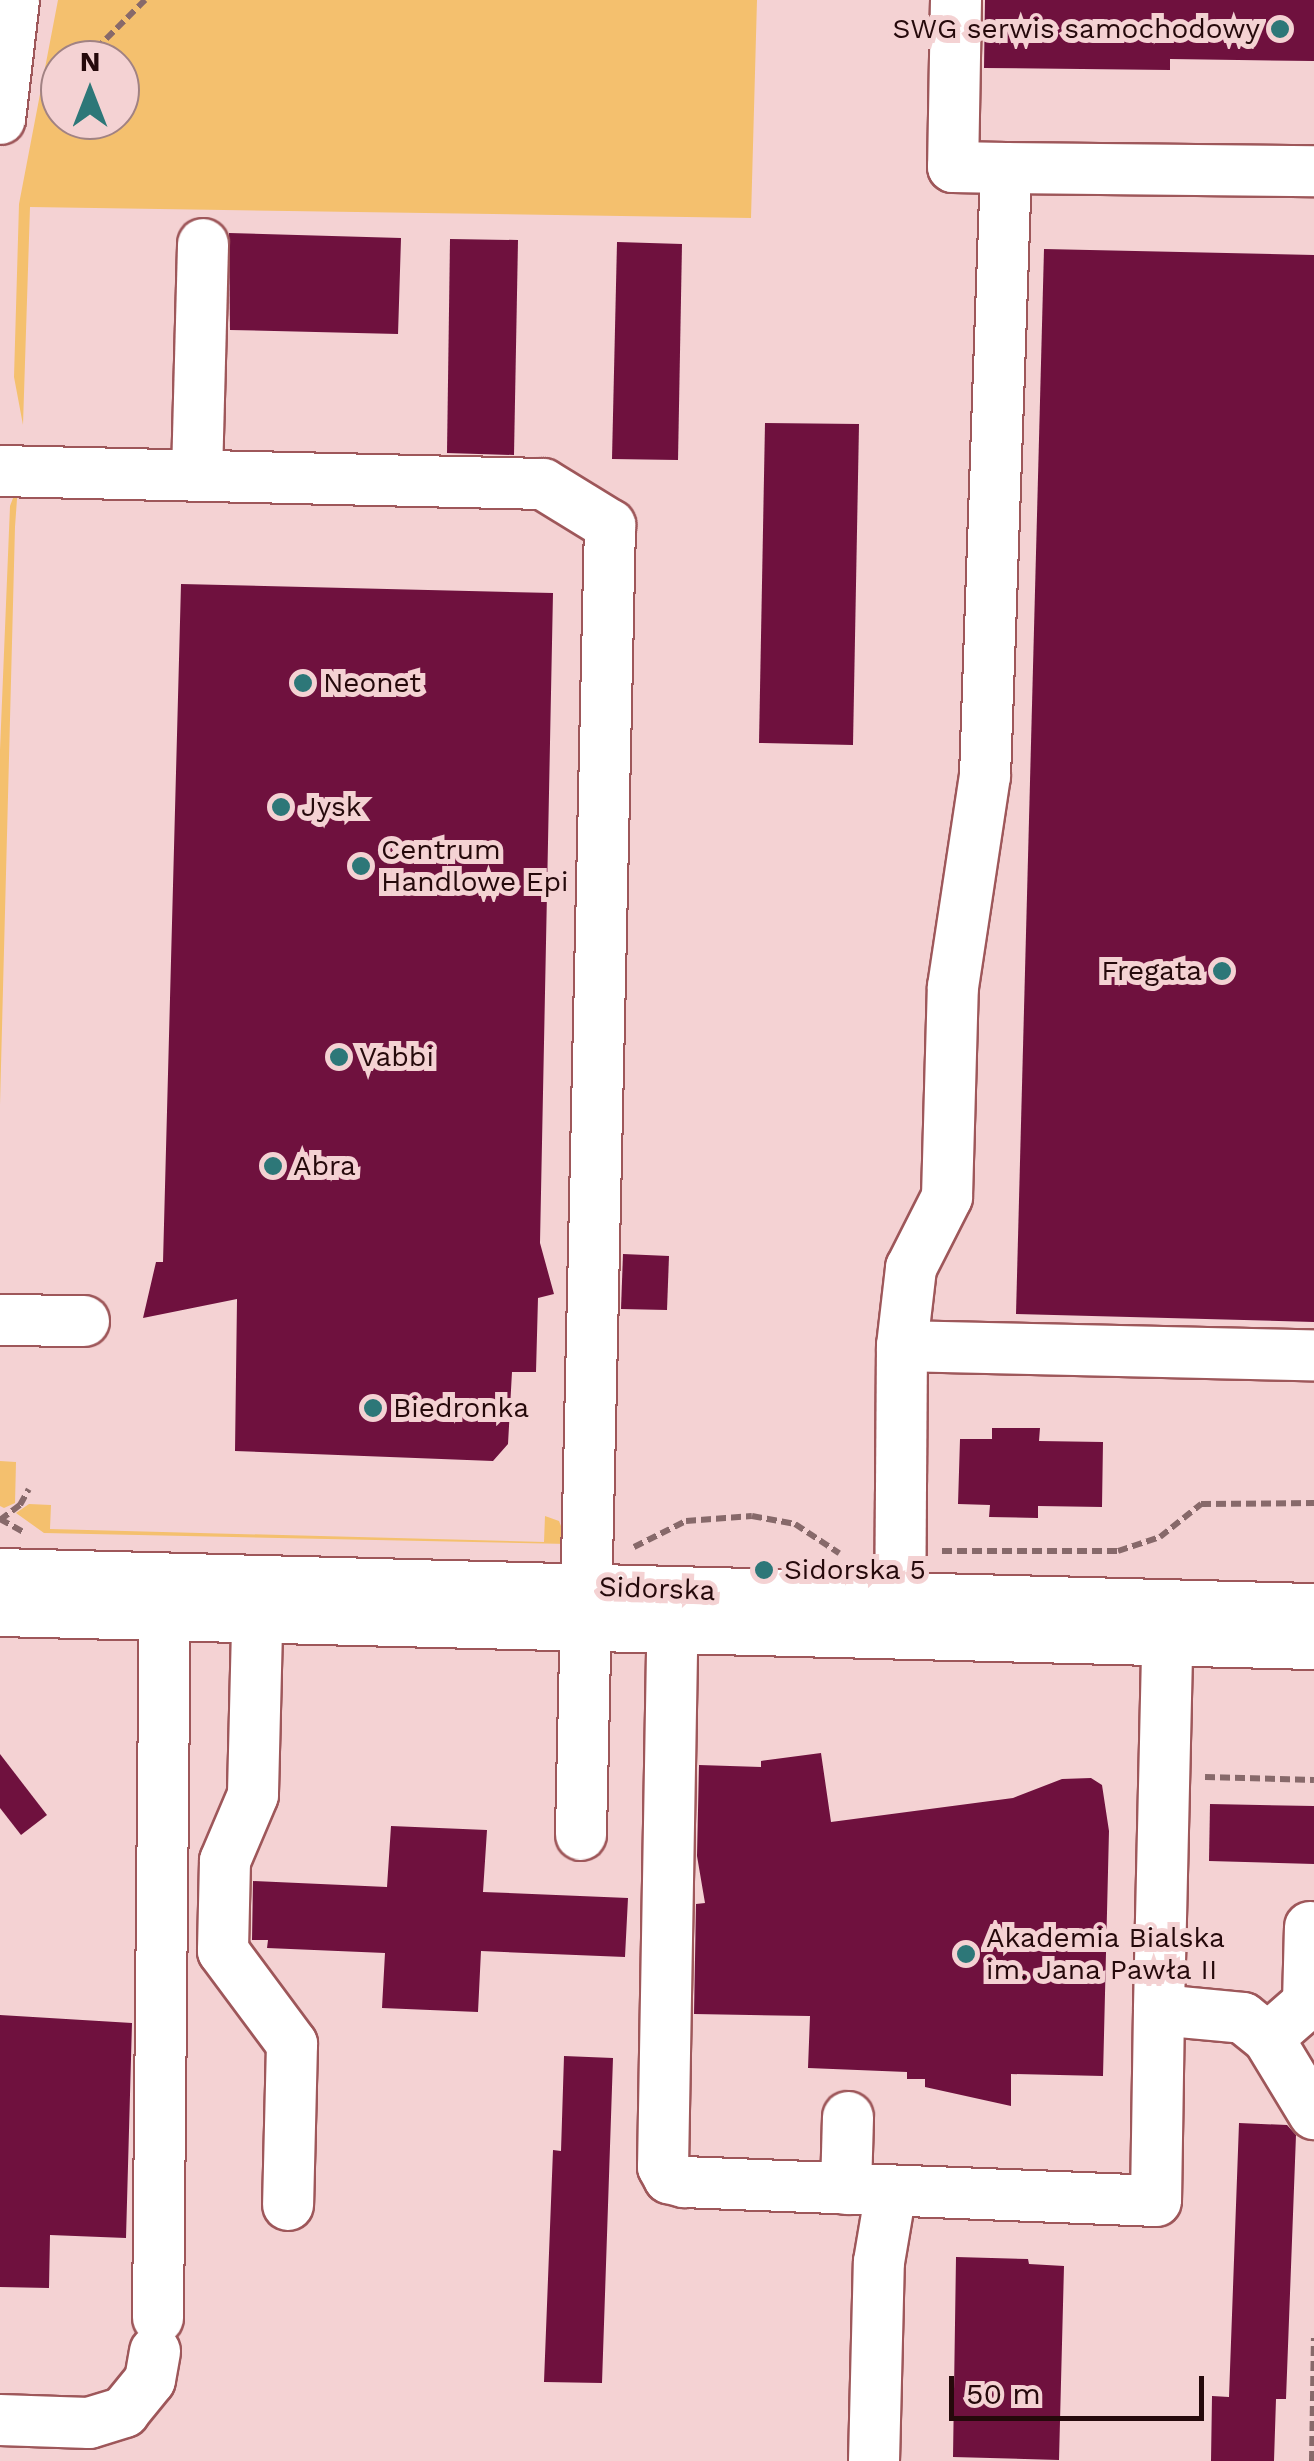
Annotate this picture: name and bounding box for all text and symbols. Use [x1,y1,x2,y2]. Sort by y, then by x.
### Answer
place label: SWG serwis samochodowy [893,12,1260,46]
marker: SWG serwis samochodowy [1269,18,1291,40]
north arrow [40,40,140,140]
text: N [80,45,100,78]
place label: Neonet [323,666,421,700]
marker: Neonet [292,672,314,694]
place label: Jysk [301,790,362,824]
marker: Jysk [270,796,292,818]
place label: Centrum Handlowe Epi [381,833,569,899]
marker: Centrum Handlowe Epi [350,855,372,877]
place label: Fregata [1101,954,1202,988]
marker: Fregata [1211,960,1233,982]
place label: Vabbi [359,1040,434,1074]
marker: Vabbi [328,1046,350,1068]
place label: Abra [293,1149,356,1183]
marker: Abra [262,1155,284,1177]
place label: Biedronka [393,1391,529,1425]
marker: Biedronka [362,1397,384,1419]
place label: Sidorska 5 [784,1553,926,1587]
marker: Sidorska 5 [753,1559,775,1581]
street label: Sidorska [598,1570,716,1608]
place label: Akademia Bialska im. Jana Pawła II [986,1921,1226,1987]
marker: Akademia Bialska im. Jana Pawła II [955,1943,977,1965]
scale bar [954,2356,1209,2418]
text: 50 m [966,2376,1041,2411]

